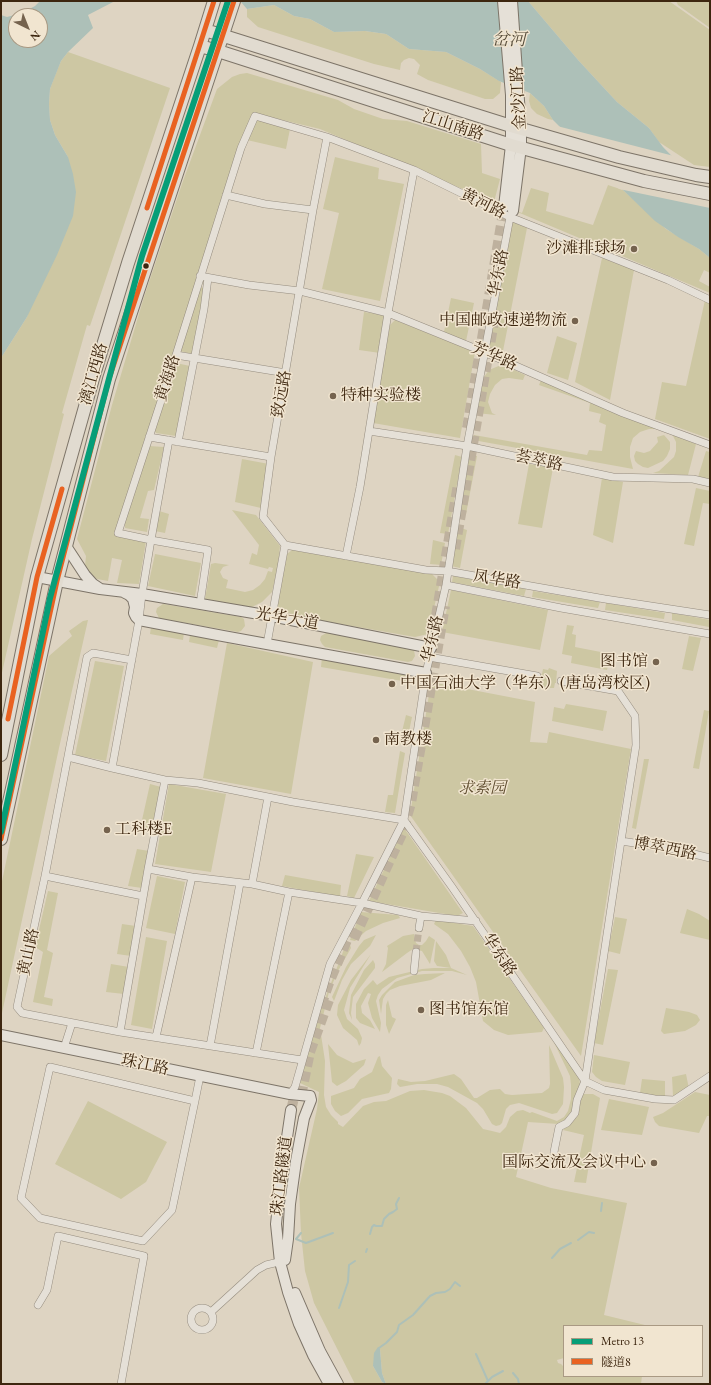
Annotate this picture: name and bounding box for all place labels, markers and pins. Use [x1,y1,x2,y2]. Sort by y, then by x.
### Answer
place label: 沙滩排球场 [546,239,626,259]
marker: 沙滩排球场 [629,244,639,254]
unlabelled marker [141,261,151,271]
place label: 中国邮政速递物流 [439,311,567,331]
marker: 中国邮政速递物流 [570,316,580,326]
place label: 特种实验楼 [341,386,421,406]
marker: 特种实验楼 [328,391,338,401]
place label: 图书馆 [600,652,648,672]
marker: 图书馆 [651,657,661,667]
place label: 中国石油大学（华东）(唐岛湾校区) [400,674,650,694]
marker: 中国石油大学（华东）(唐岛湾校区) [387,679,397,689]
place label: 南教楼 [384,730,432,750]
marker: 南教楼 [371,735,381,745]
place label: 工科楼E [115,820,172,840]
marker: 工科楼E [102,825,112,835]
place label: 图书馆东馆 [429,1000,509,1020]
marker: 图书馆东馆 [416,1005,426,1015]
place label: 国际交流及会议中心 [502,1153,646,1173]
marker: 国际交流及会议中心 [649,1158,659,1168]

